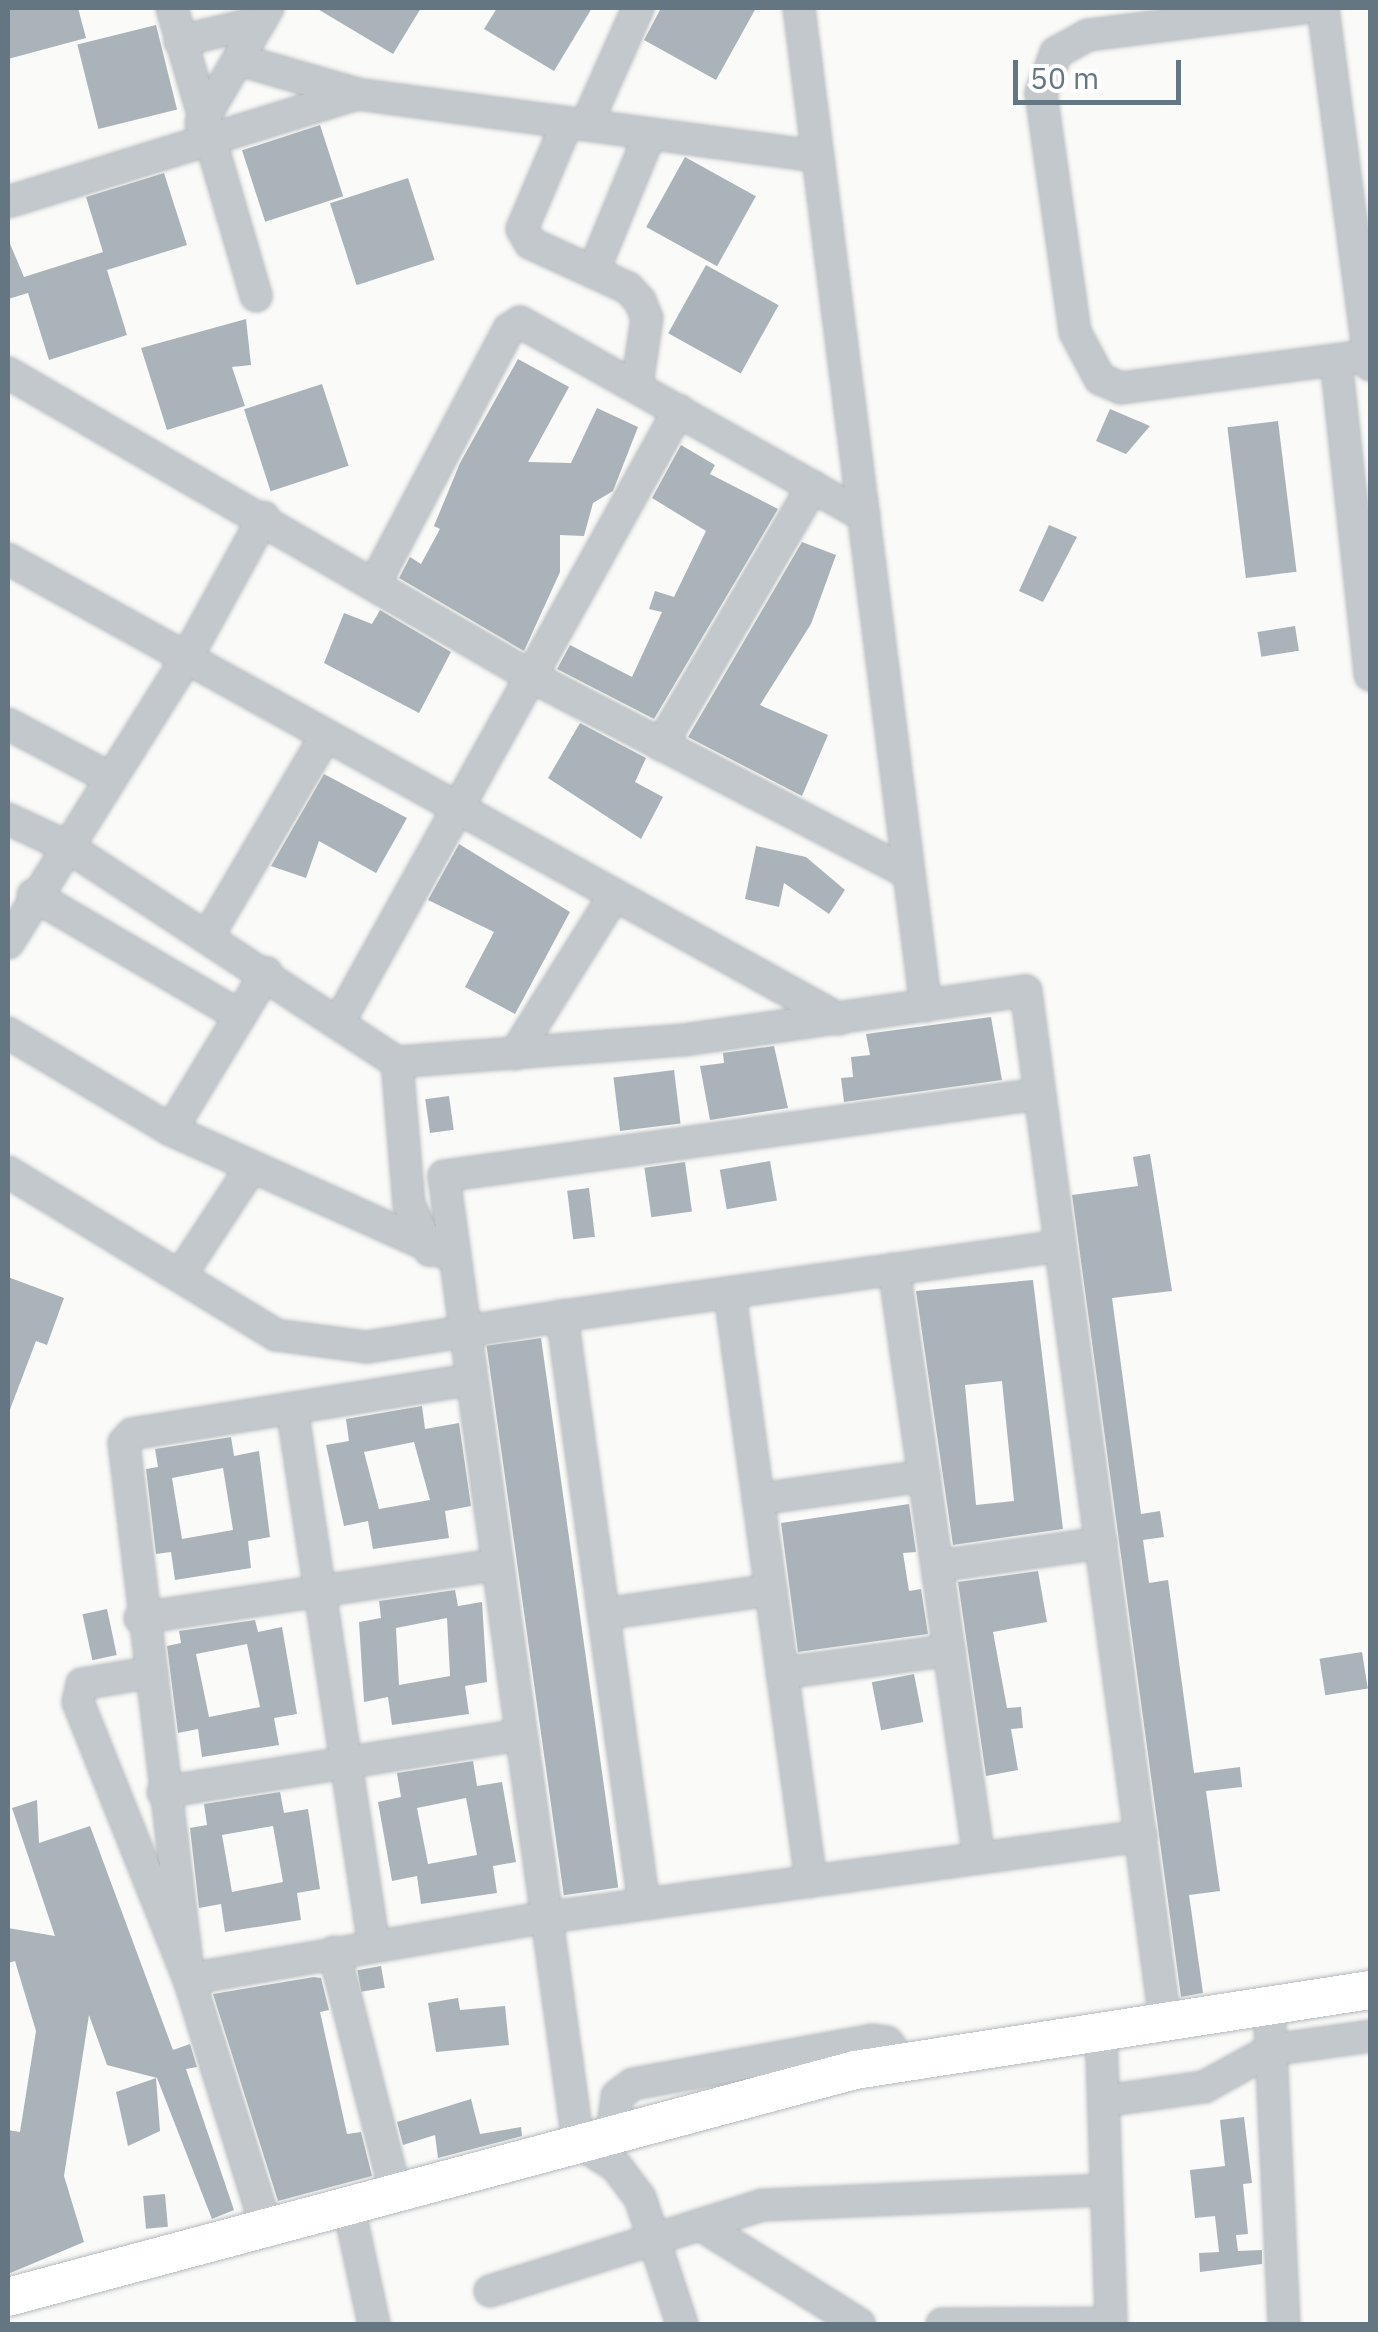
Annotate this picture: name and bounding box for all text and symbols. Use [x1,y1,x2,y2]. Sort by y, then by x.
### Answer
scale bar [1018,40,1186,102]
text: 50 m [1030,58,1099,97]

